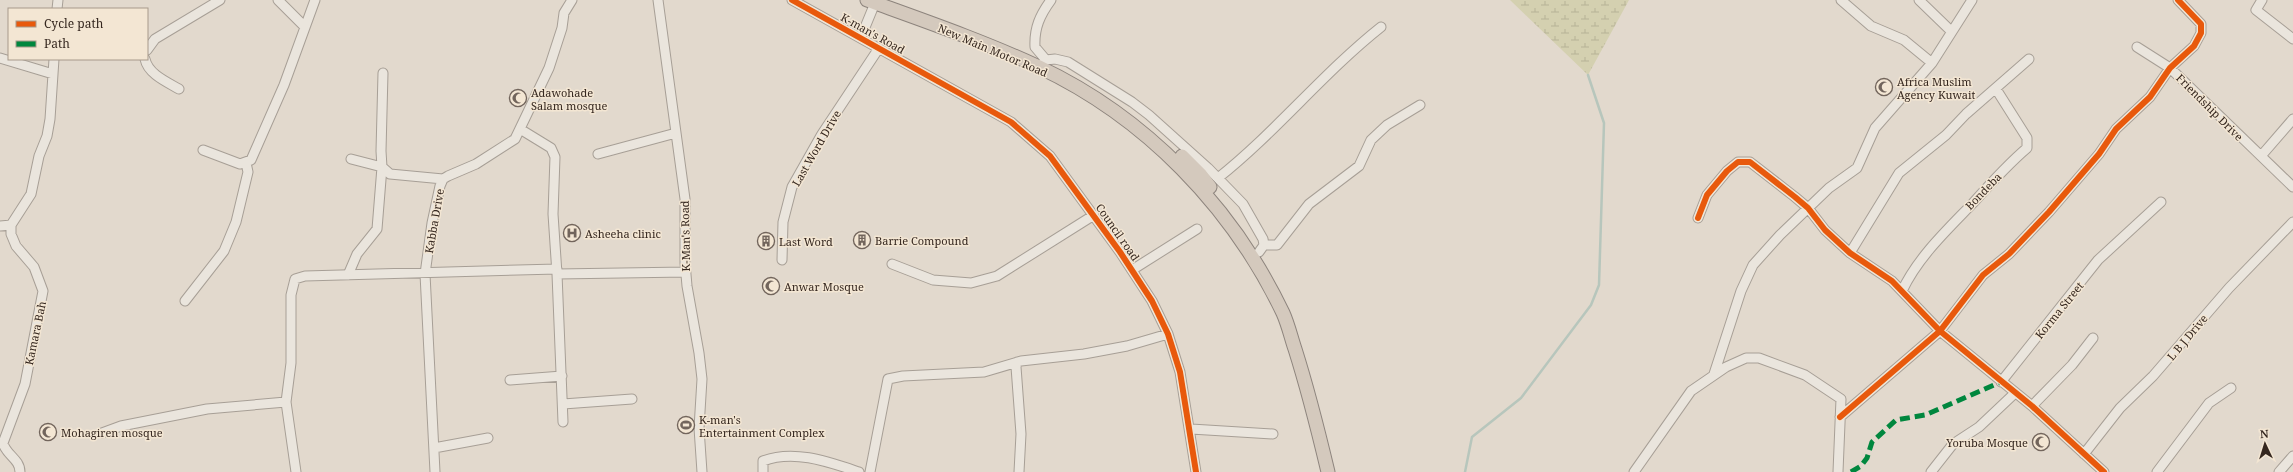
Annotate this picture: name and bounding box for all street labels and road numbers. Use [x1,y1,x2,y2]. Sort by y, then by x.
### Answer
street label: K-man's Road [838,9,908,57]
street label: New Main Motor Road [936,20,1050,80]
street label: Friendship Drive [2173,70,2247,144]
street label: Last Word Drive [788,107,844,189]
street label: Bondeba [1962,169,2004,213]
street label: Kabba Drive [421,187,447,255]
street label: K-Man's Road [677,200,693,272]
street label: Council road [1093,200,1143,264]
street label: Korma Street [2031,278,2087,342]
street label: Kamara Bah [21,300,49,366]
street label: L B J Drive [2163,311,2211,363]

